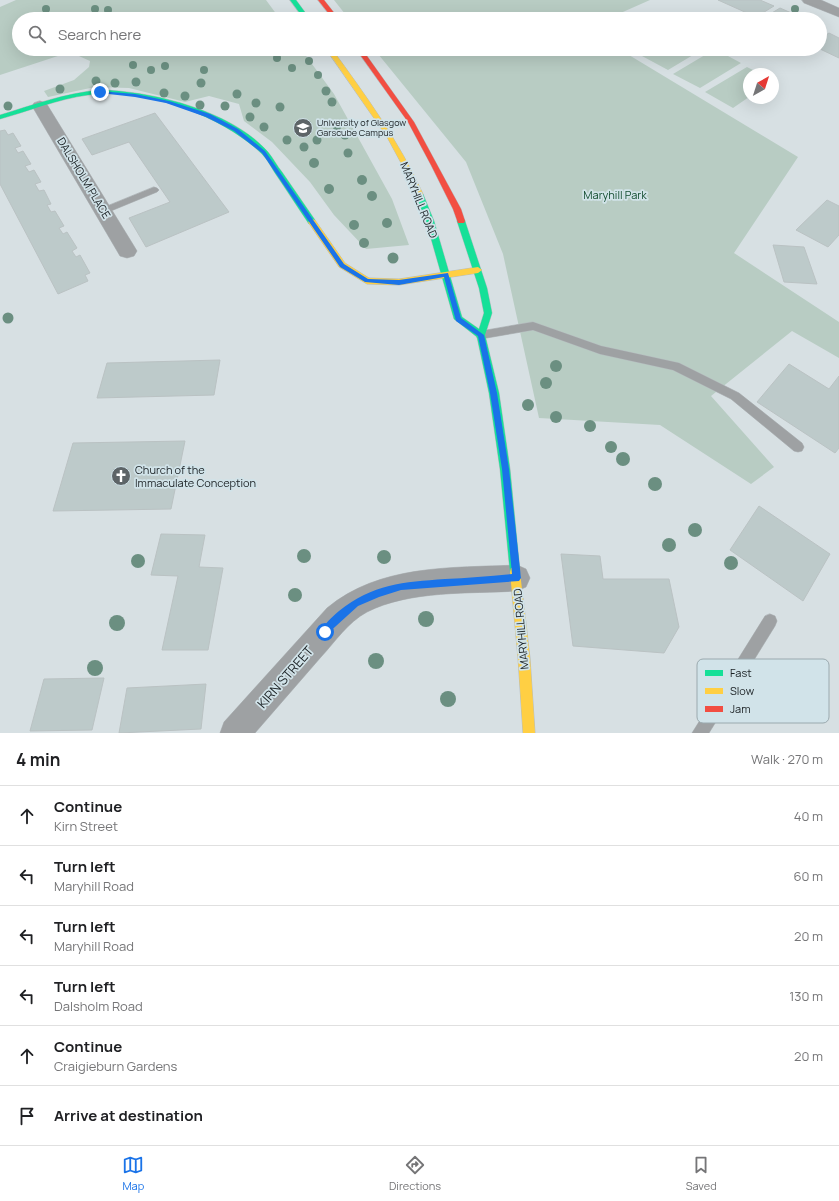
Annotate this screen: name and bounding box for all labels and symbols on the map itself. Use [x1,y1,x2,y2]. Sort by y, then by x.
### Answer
north arrow [743,68,779,104]
route end [91,83,109,101]
place label: University of Glasgow Garscube Campus [317,116,406,139]
school or university icon: University of Glasgow Garscube Campus [292,117,314,139]
street label: DALSHOLM PLACE [54,134,115,221]
street label: MARYHILL ROAD [397,159,442,240]
park label: Maryhill Park [583,187,647,202]
place label: Church of the Immaculate Conception [135,462,256,490]
church icon: Church of the Immaculate Conception [110,465,132,487]
street label: MARYHILL ROAD [509,588,532,670]
route start [316,623,334,641]
street label: KIRN STREET [253,642,317,712]
legend [697,659,829,723]
text: Fast [730,665,752,680]
text: Slow [730,683,755,698]
text: Jam [730,701,751,716]

